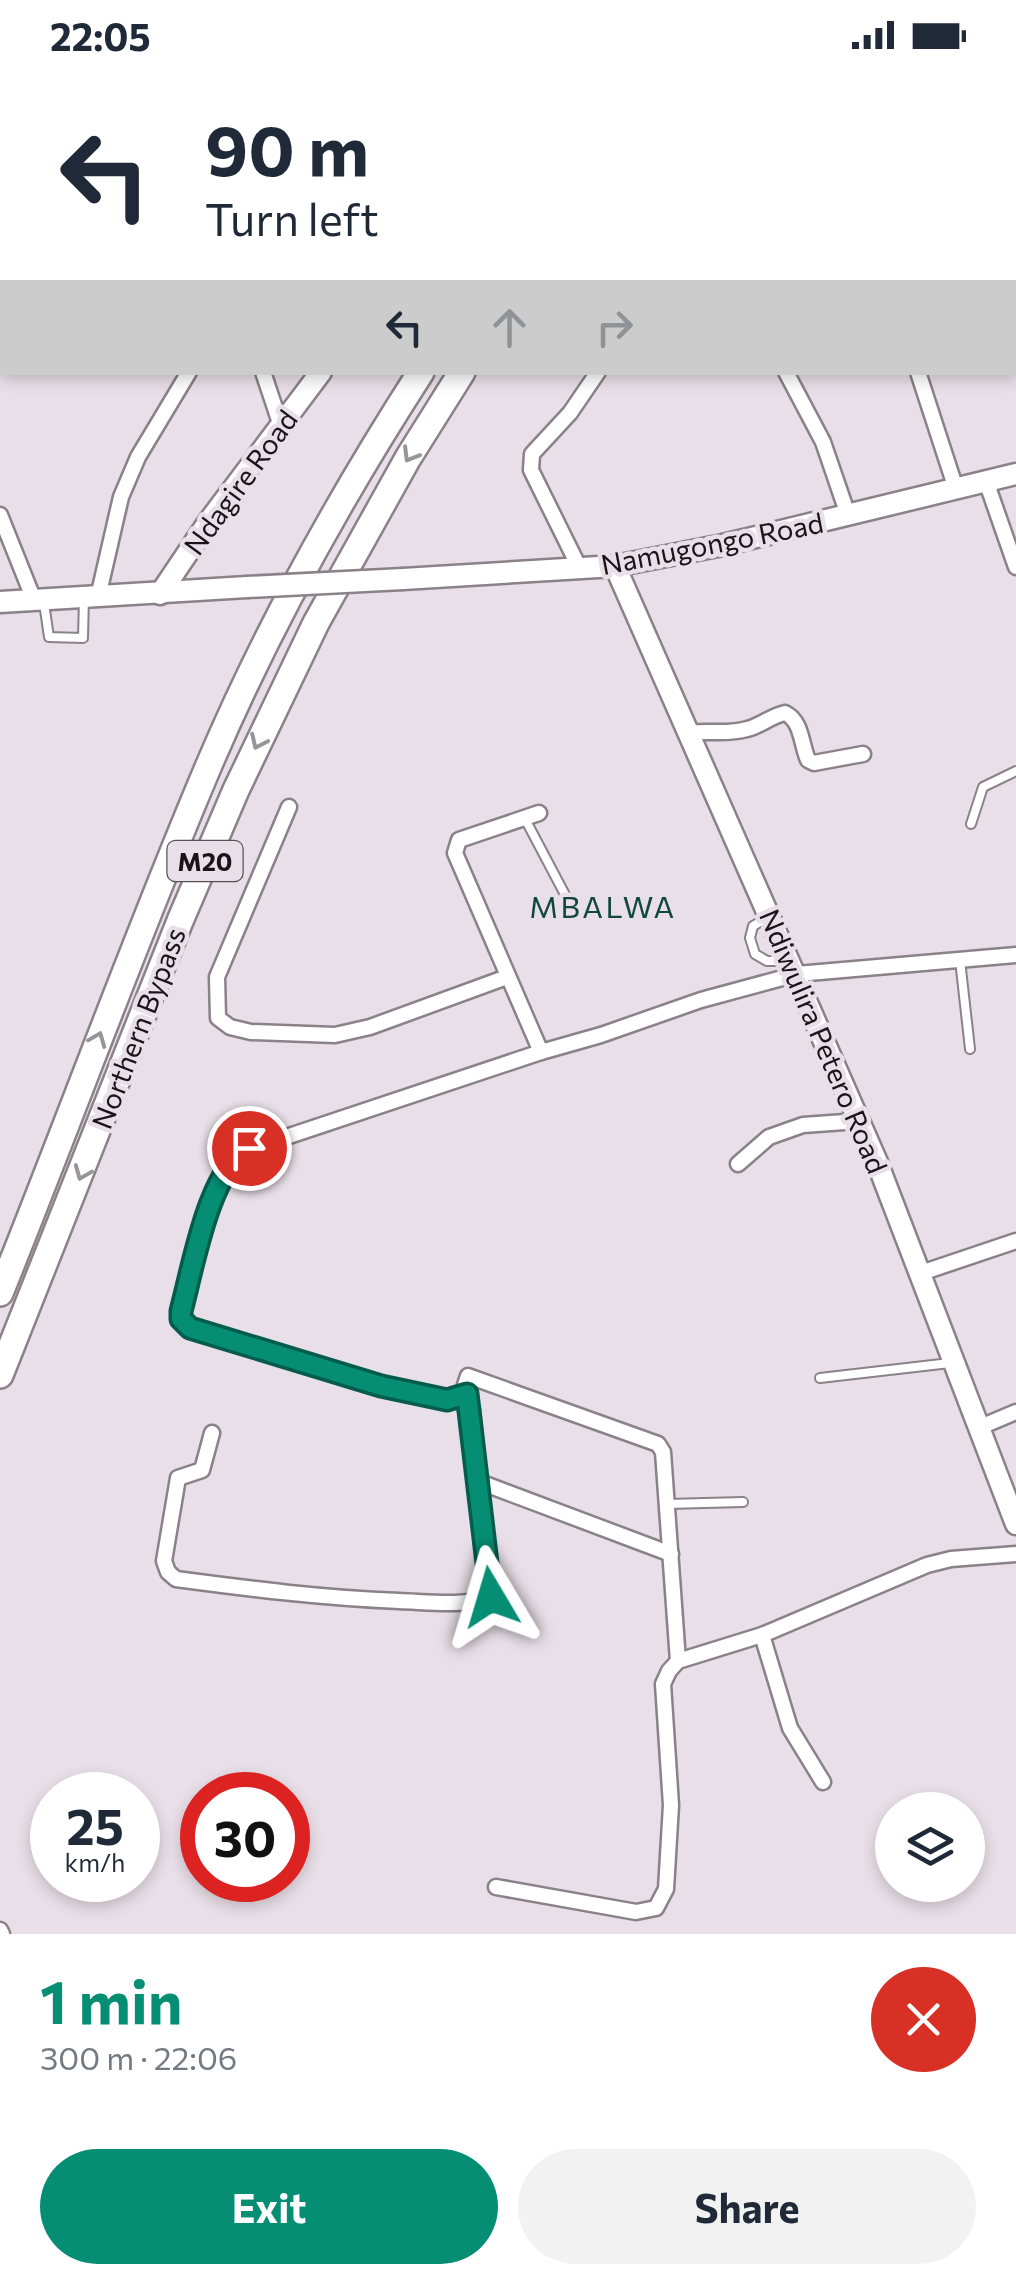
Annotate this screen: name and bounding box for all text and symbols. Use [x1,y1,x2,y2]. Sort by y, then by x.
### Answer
text: 22:05 [50,12,151,59]
text: 90 m [205,105,369,190]
icon: left [40,110,170,240]
text: Turn left [205,190,379,245]
icon: left [377,300,432,355]
icon: ahead [482,300,537,355]
icon: right [587,300,642,355]
street label: Ndagire Road [176,403,304,561]
one-way arrow [403,444,422,462]
street label: Namugongo Road [598,505,826,581]
one-way arrow [251,732,271,750]
road number: M20 [168,841,242,881]
district label: MBALWA [529,887,677,924]
street label: Ndiwulira Petero Road [753,904,895,1178]
street label: Northern Bypass [84,922,192,1134]
one-way arrow [87,1031,107,1048]
pin [207,1106,292,1191]
icon: arrive [222,1121,277,1176]
one-way arrow [74,1162,94,1180]
position arrow [439,1545,543,1649]
speed limit sign: 30 [180,1772,310,1902]
map controls [875,1792,985,1902]
button: layers [875,1792,985,1902]
text: 25 [66,1794,124,1855]
text: km/h [65,1847,125,1877]
text: 1 min [40,1963,182,2036]
button: close [871,1967,976,2072]
text: 300 m · 22:06 [40,2037,237,2077]
button: Exit [40,2149,498,2264]
button: Share [518,2149,976,2264]

